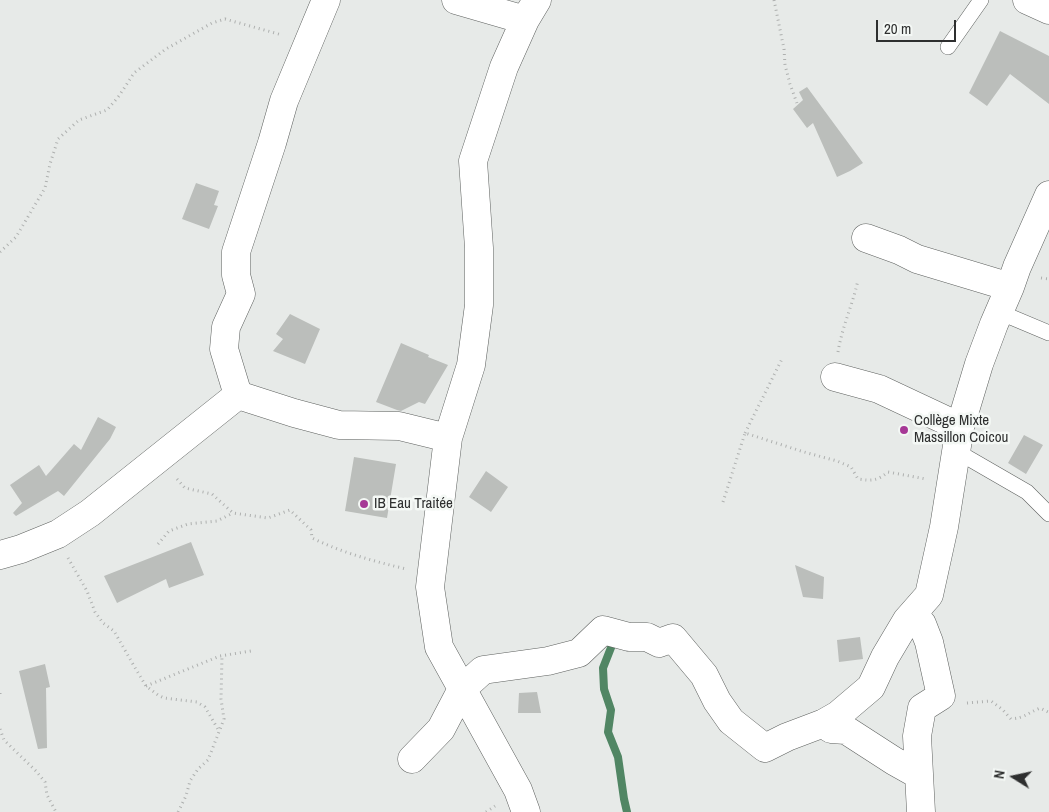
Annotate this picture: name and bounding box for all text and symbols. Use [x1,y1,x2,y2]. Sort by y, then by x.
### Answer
scale bar [879,10,959,42]
text: 20 m [884,18,911,39]
place label: Collège Mixte Massillon Coicou [914,412,1008,447]
marker: Collège Mixte Massillon Coicou [898,424,910,436]
place label: IB Eau Traitée [374,495,453,513]
marker: IB Eau Traitée [358,498,370,510]
north arrow [989,752,1039,802]
text: N [990,769,1009,780]

